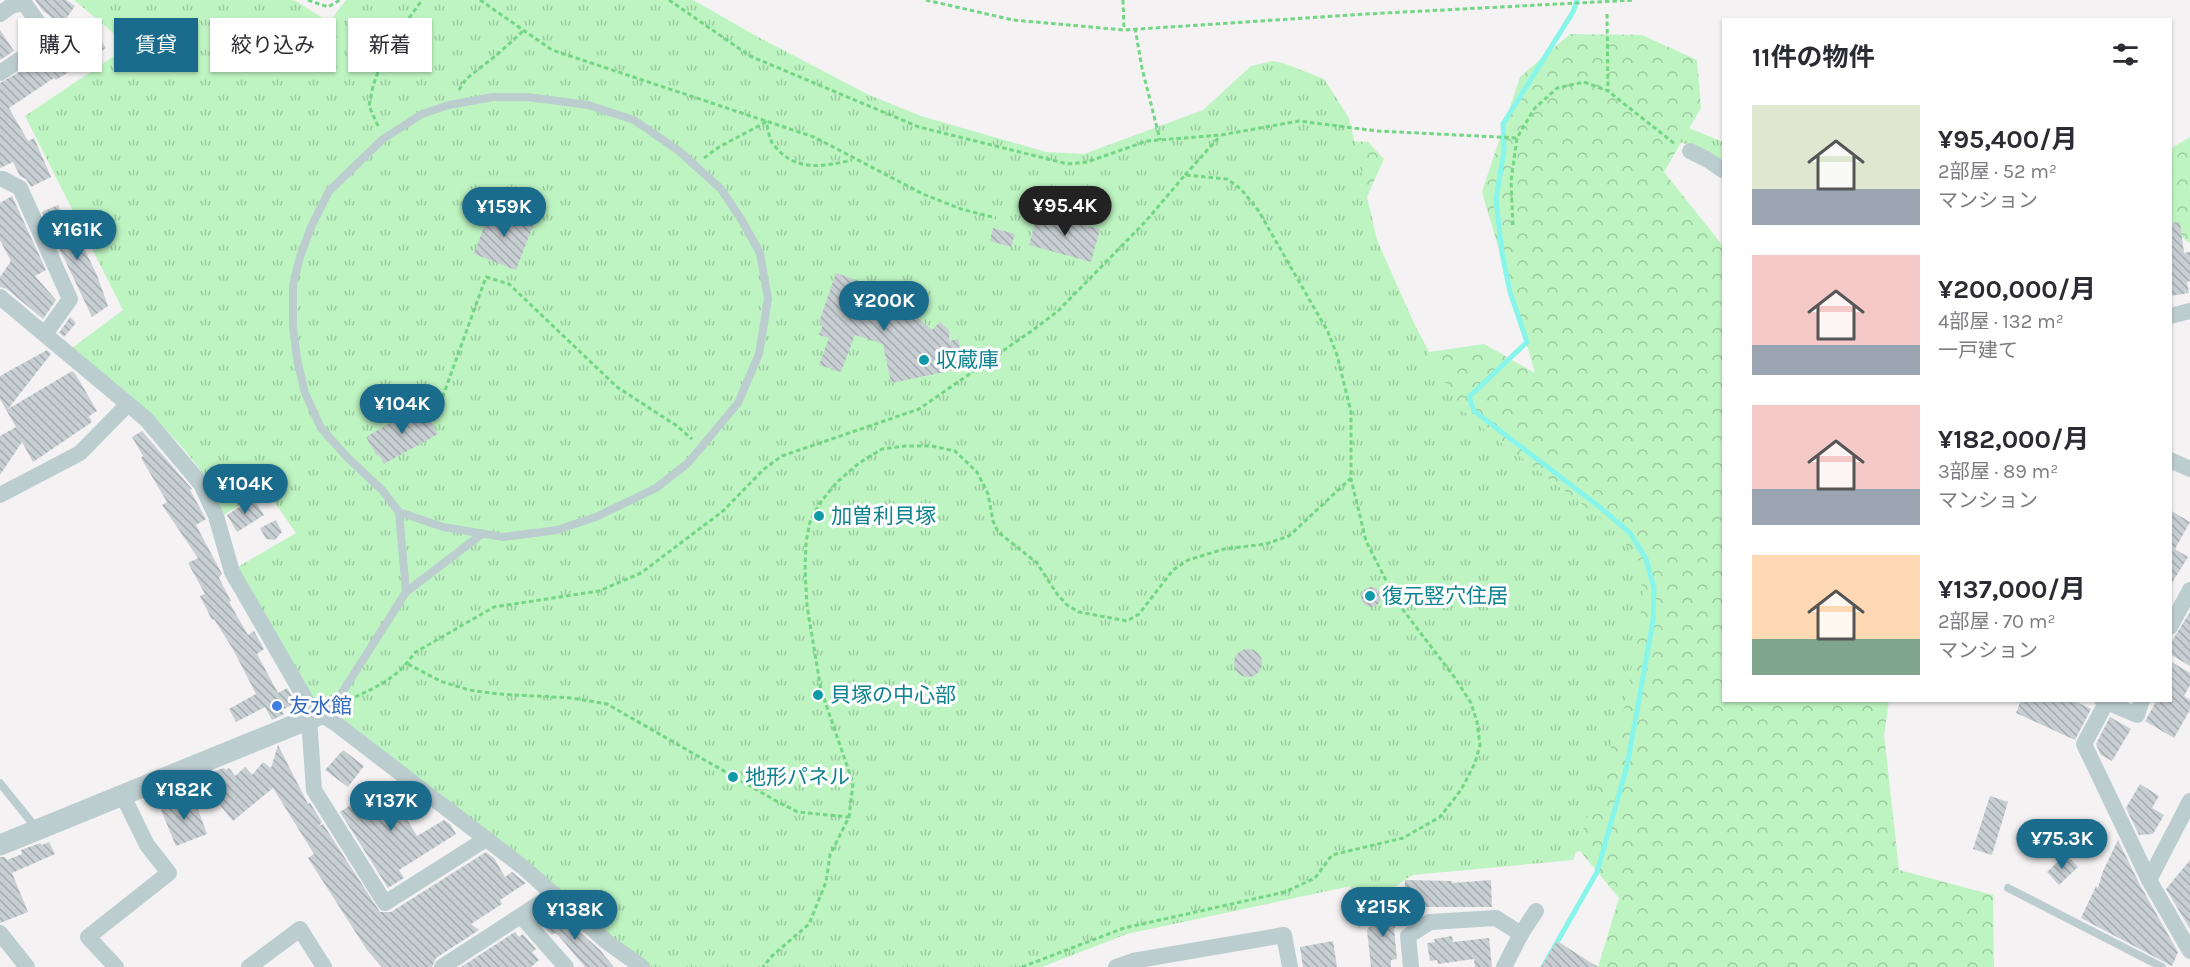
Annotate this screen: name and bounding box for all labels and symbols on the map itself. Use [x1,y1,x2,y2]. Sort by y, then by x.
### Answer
pin: ¥95.4K [1016,186,1114,237]
pin: ¥159K [462,187,546,238]
pin: ¥161K [35,210,119,261]
pin: ¥200K [842,281,926,332]
place label: 収蔵庫 [936,348,999,372]
marker: 収蔵庫 [917,353,931,367]
pin: ¥104K [360,384,444,435]
pin: ¥104K [203,464,287,515]
place label: 加曽利貝塚 [831,504,936,528]
marker: 加曽利貝塚 [812,509,826,523]
place label: 復元竪穴住居 [1382,584,1508,608]
marker: 復元竪穴住居 [1363,589,1377,603]
place label: 貝塚の中心部 [830,683,956,707]
marker: 貝塚の中心部 [811,688,825,702]
place label: 友水館 [289,694,352,718]
marker: 友水館 [270,699,284,713]
place label: 地形パネル [745,765,850,789]
pin: ¥182K [142,770,226,821]
marker: 地形パネル [726,770,740,784]
pin: ¥137K [349,781,433,832]
pin: ¥75.3K [2013,819,2111,870]
pin: ¥215K [1341,887,1425,938]
pin: ¥138K [533,890,617,941]

